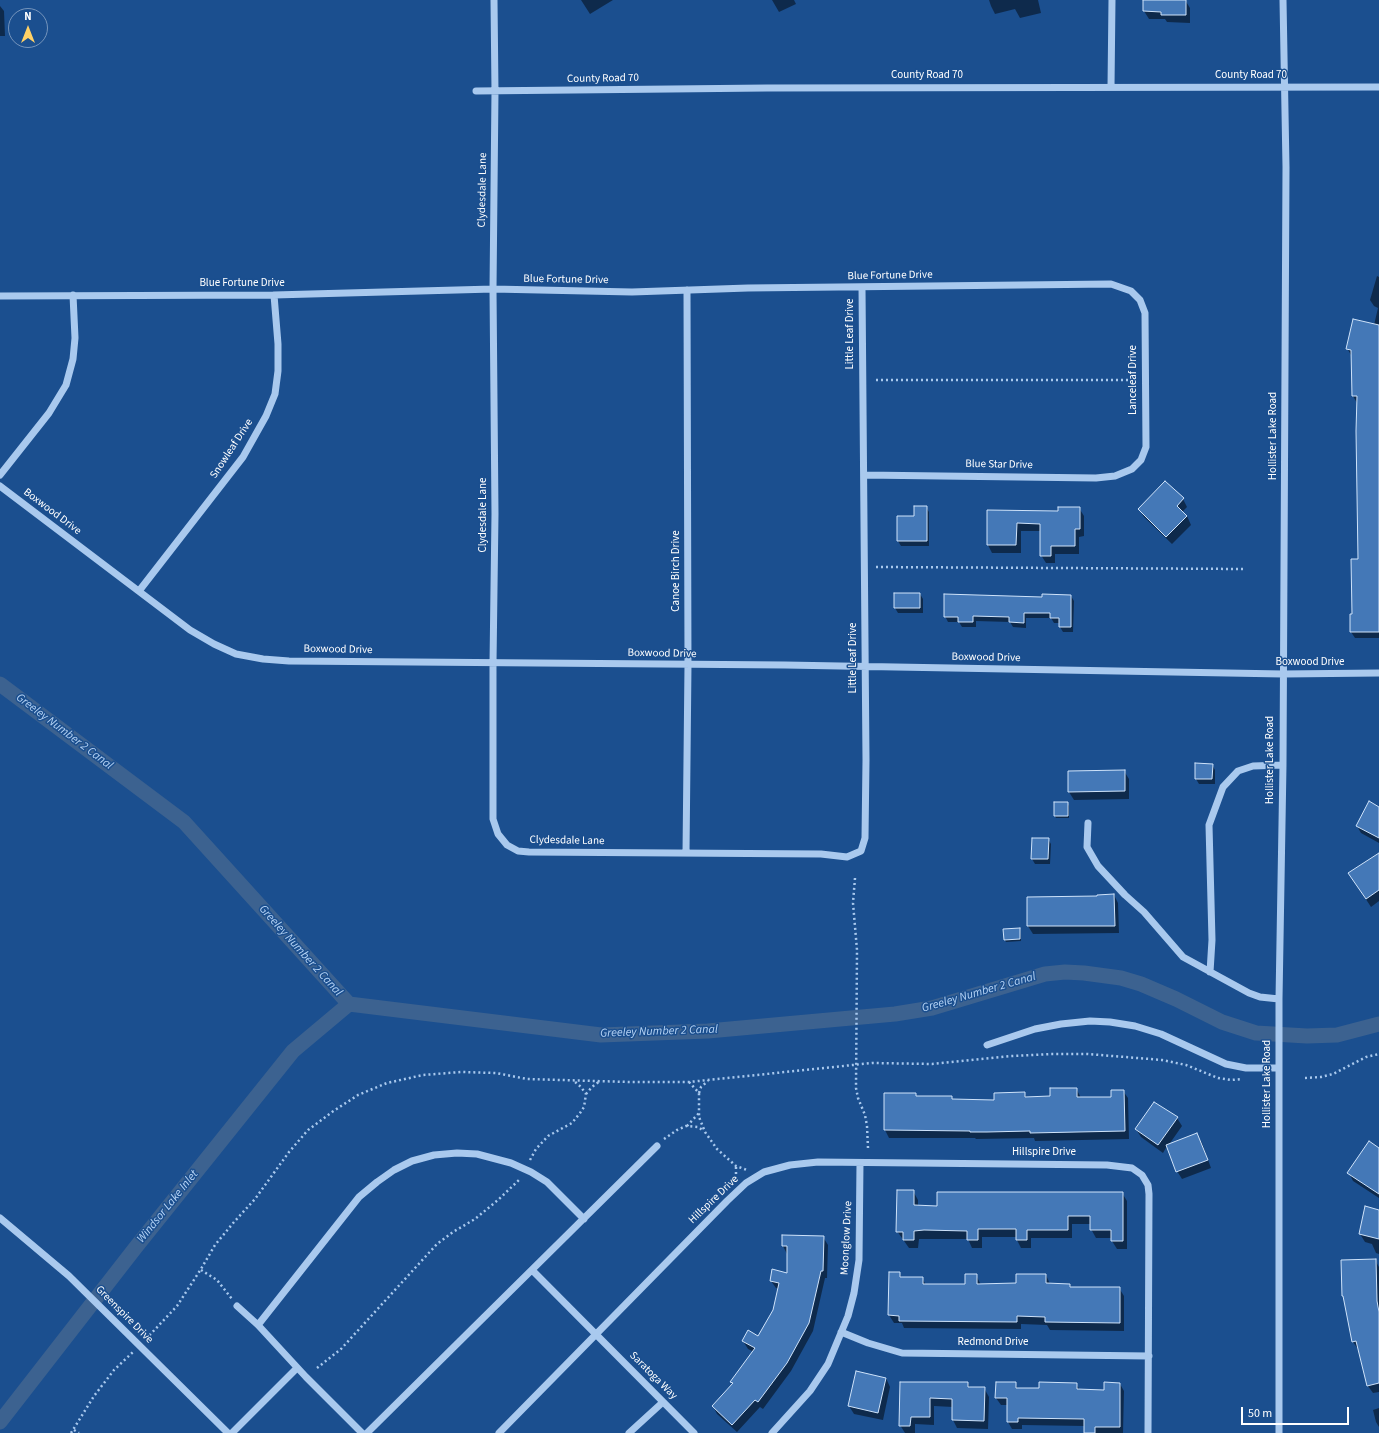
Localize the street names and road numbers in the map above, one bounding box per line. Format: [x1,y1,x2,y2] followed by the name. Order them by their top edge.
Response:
[891,69,963,83] street label: County Road 70
[1215,69,1287,83] street label: County Road 70
[567,72,639,86] street label: County Road 70
[476,152,490,228] street label: Clydesdale Lane
[847,269,933,283] street label: Blue Fortune Drive
[523,273,609,287] street label: Blue Fortune Drive
[199,277,285,291] street label: Blue Fortune Drive
[844,298,858,370] street label: Little Leaf Drive
[1127,345,1141,415] street label: Lanceleaf Drive
[1267,392,1281,480] street label: Hollister Lake Road
[208,417,256,481] street label: Snowleaf Drive
[965,458,1033,472] street label: Blue Star Drive
[477,478,491,552] street label: Clydesdale Lane
[20,486,84,538] street label: Boxwood Drive
[670,530,684,612] street label: Canoe Birch Drive
[847,622,861,694] street label: Little Leaf Drive
[303,643,373,657] street label: Boxwood Drive
[627,647,697,661] street label: Boxwood Drive
[951,651,1021,665] street label: Boxwood Drive
[1275,656,1345,670] street label: Boxwood Drive
[1264,716,1278,804] street label: Hollister Lake Road
[529,834,605,848] street label: Clydesdale Lane
[1261,1040,1275,1128] street label: Hollister Lake Road
[1012,1146,1076,1160] street label: Hillspire Drive
[686,1173,742,1227] street label: Hillspire Drive
[838,1201,856,1275] street label: Moonglow Drive
[92,1283,156,1347] street label: Greenspire Drive
[958,1336,1028,1350] street label: Redmond Drive
[626,1349,680,1403] street label: Saratoga Way

